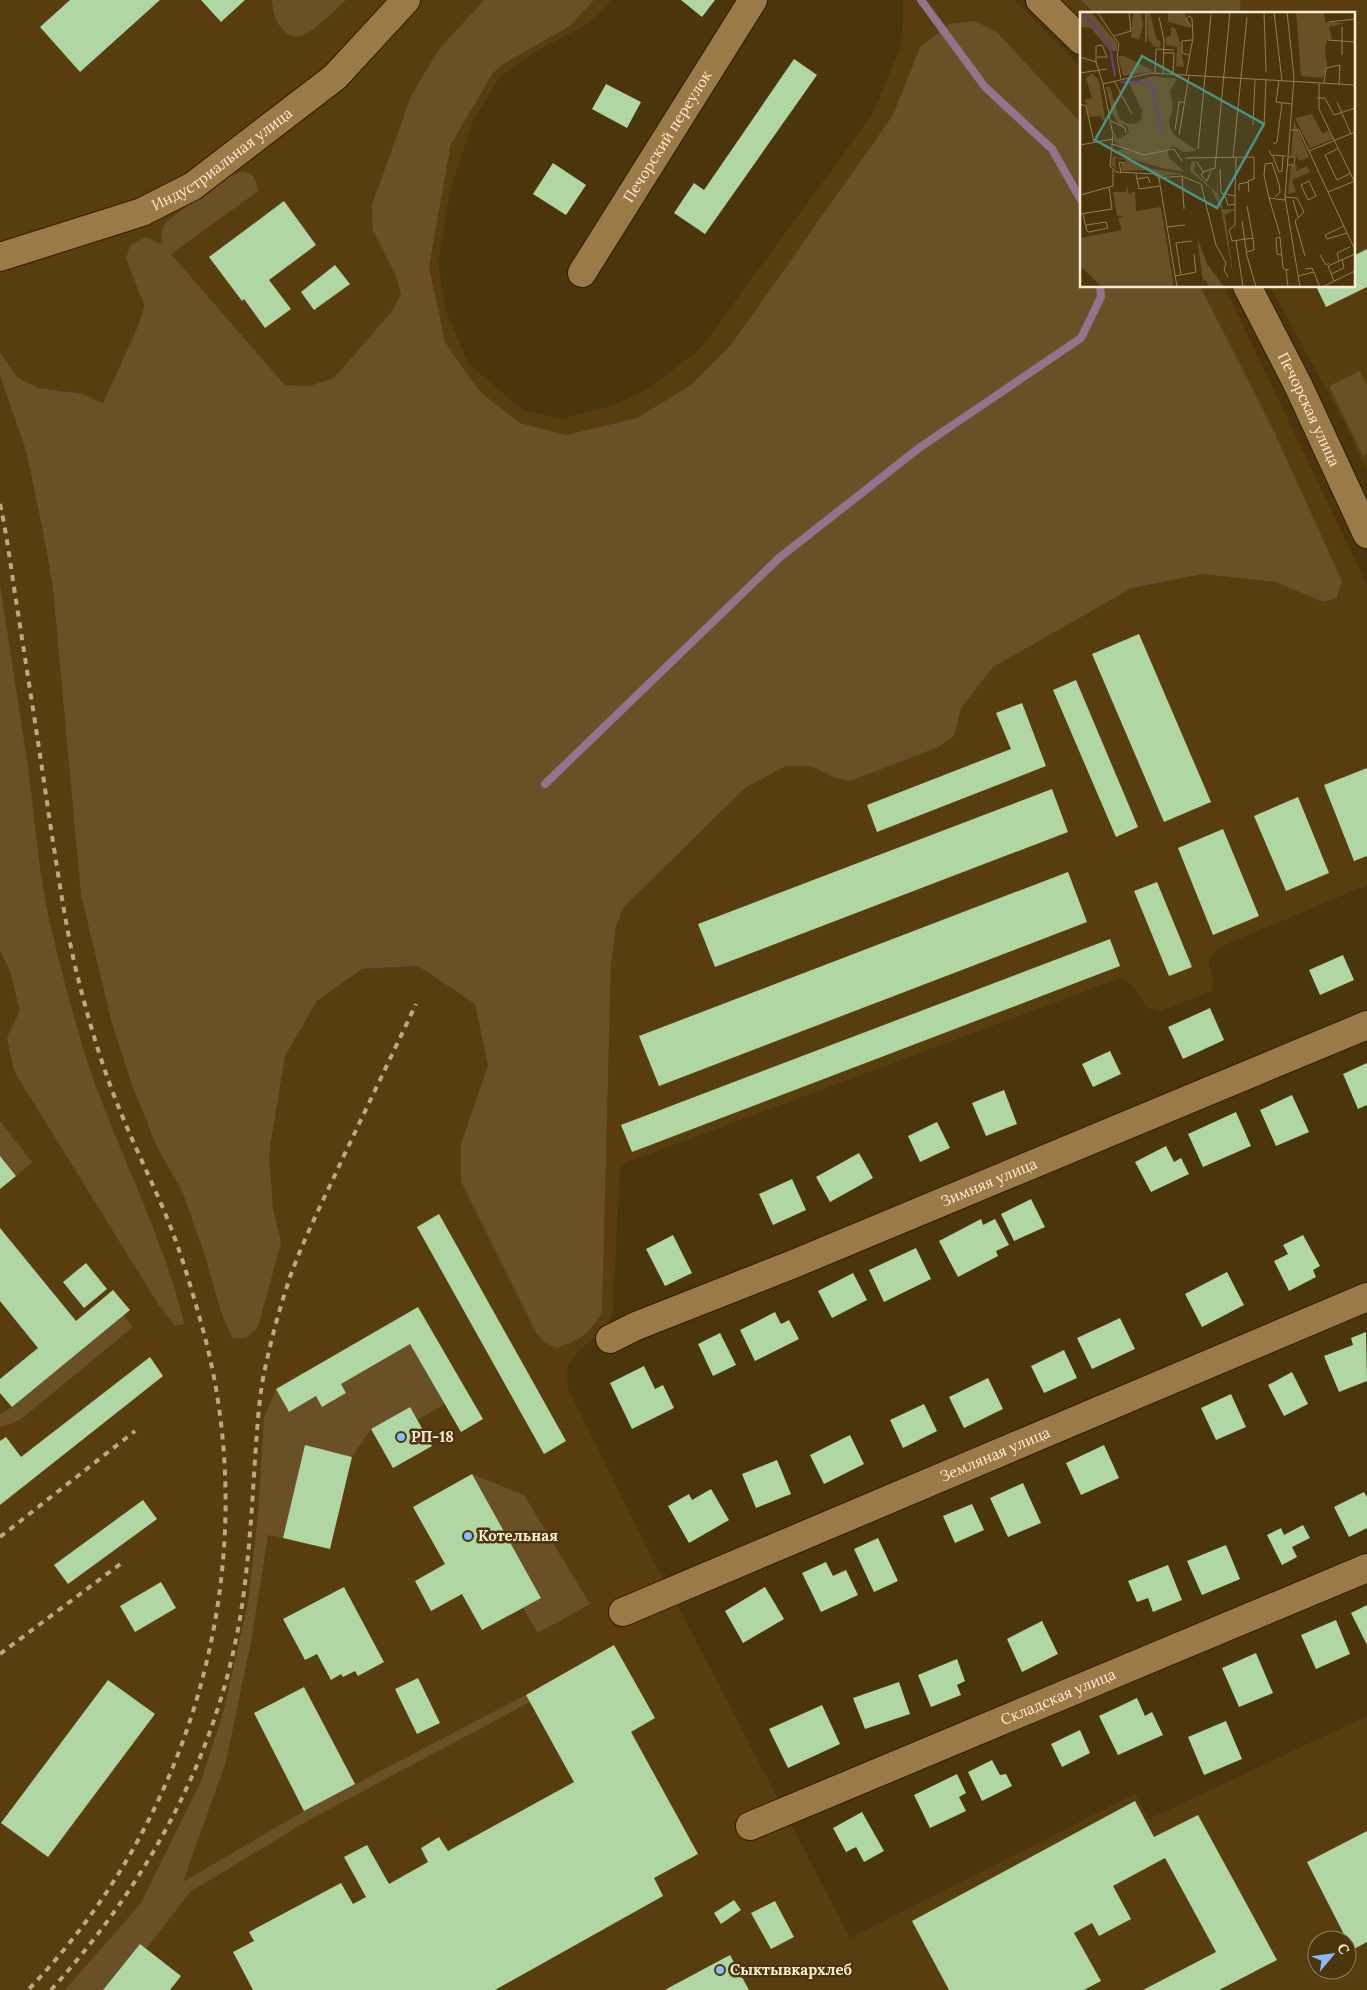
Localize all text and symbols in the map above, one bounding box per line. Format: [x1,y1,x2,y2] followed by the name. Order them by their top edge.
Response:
[1080,12,1354,288] inset map
[619,67,715,206] street label: Печорский переулок
[148,103,296,215] street label: Индустриальная улица
[1274,349,1345,470] street label: Печорская улица
[938,1154,1040,1211] street label: Зимняя улица
[937,1422,1053,1486] street label: Земляная улица
[411,1427,454,1446] place label: РП-18
[395,1431,407,1443] marker: РП-18
[478,1526,558,1545] place label: Котельная
[462,1530,474,1542] marker: Котельная
[997,1664,1119,1729] street label: Складская улица
[1307,1930,1357,1980] north arrow
[1333,1940,1354,1958] text: С
[730,1960,853,1979] place label: Сыктывкархлеб
[714,1964,726,1976] marker: Сыктывкархлеб

